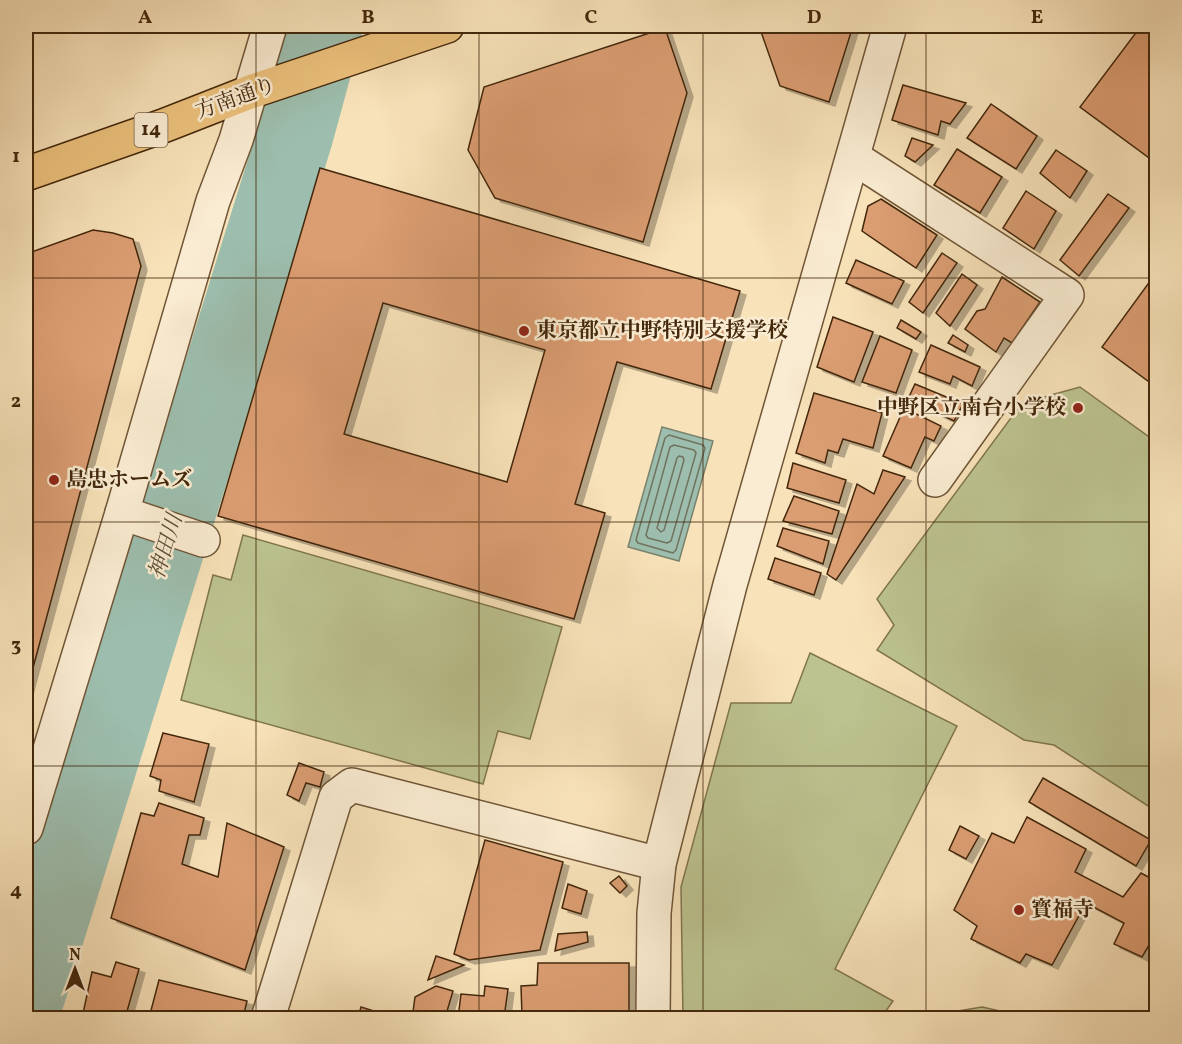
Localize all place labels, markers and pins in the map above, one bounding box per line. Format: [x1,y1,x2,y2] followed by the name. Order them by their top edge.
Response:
[536,317,788,346] place label: 東京都立中野特別支援学校
[517,324,531,338] marker: 東京都立中野特別支援学校
[877,394,1066,423] place label: 中野区立南台小学校
[1071,401,1085,415] marker: 中野区立南台小学校
[66,466,192,495] place label: 島忠ホームズ
[47,473,61,487] marker: 島忠ホームズ
[1031,896,1094,925] place label: 寳福寺
[1012,903,1026,917] marker: 寳福寺

